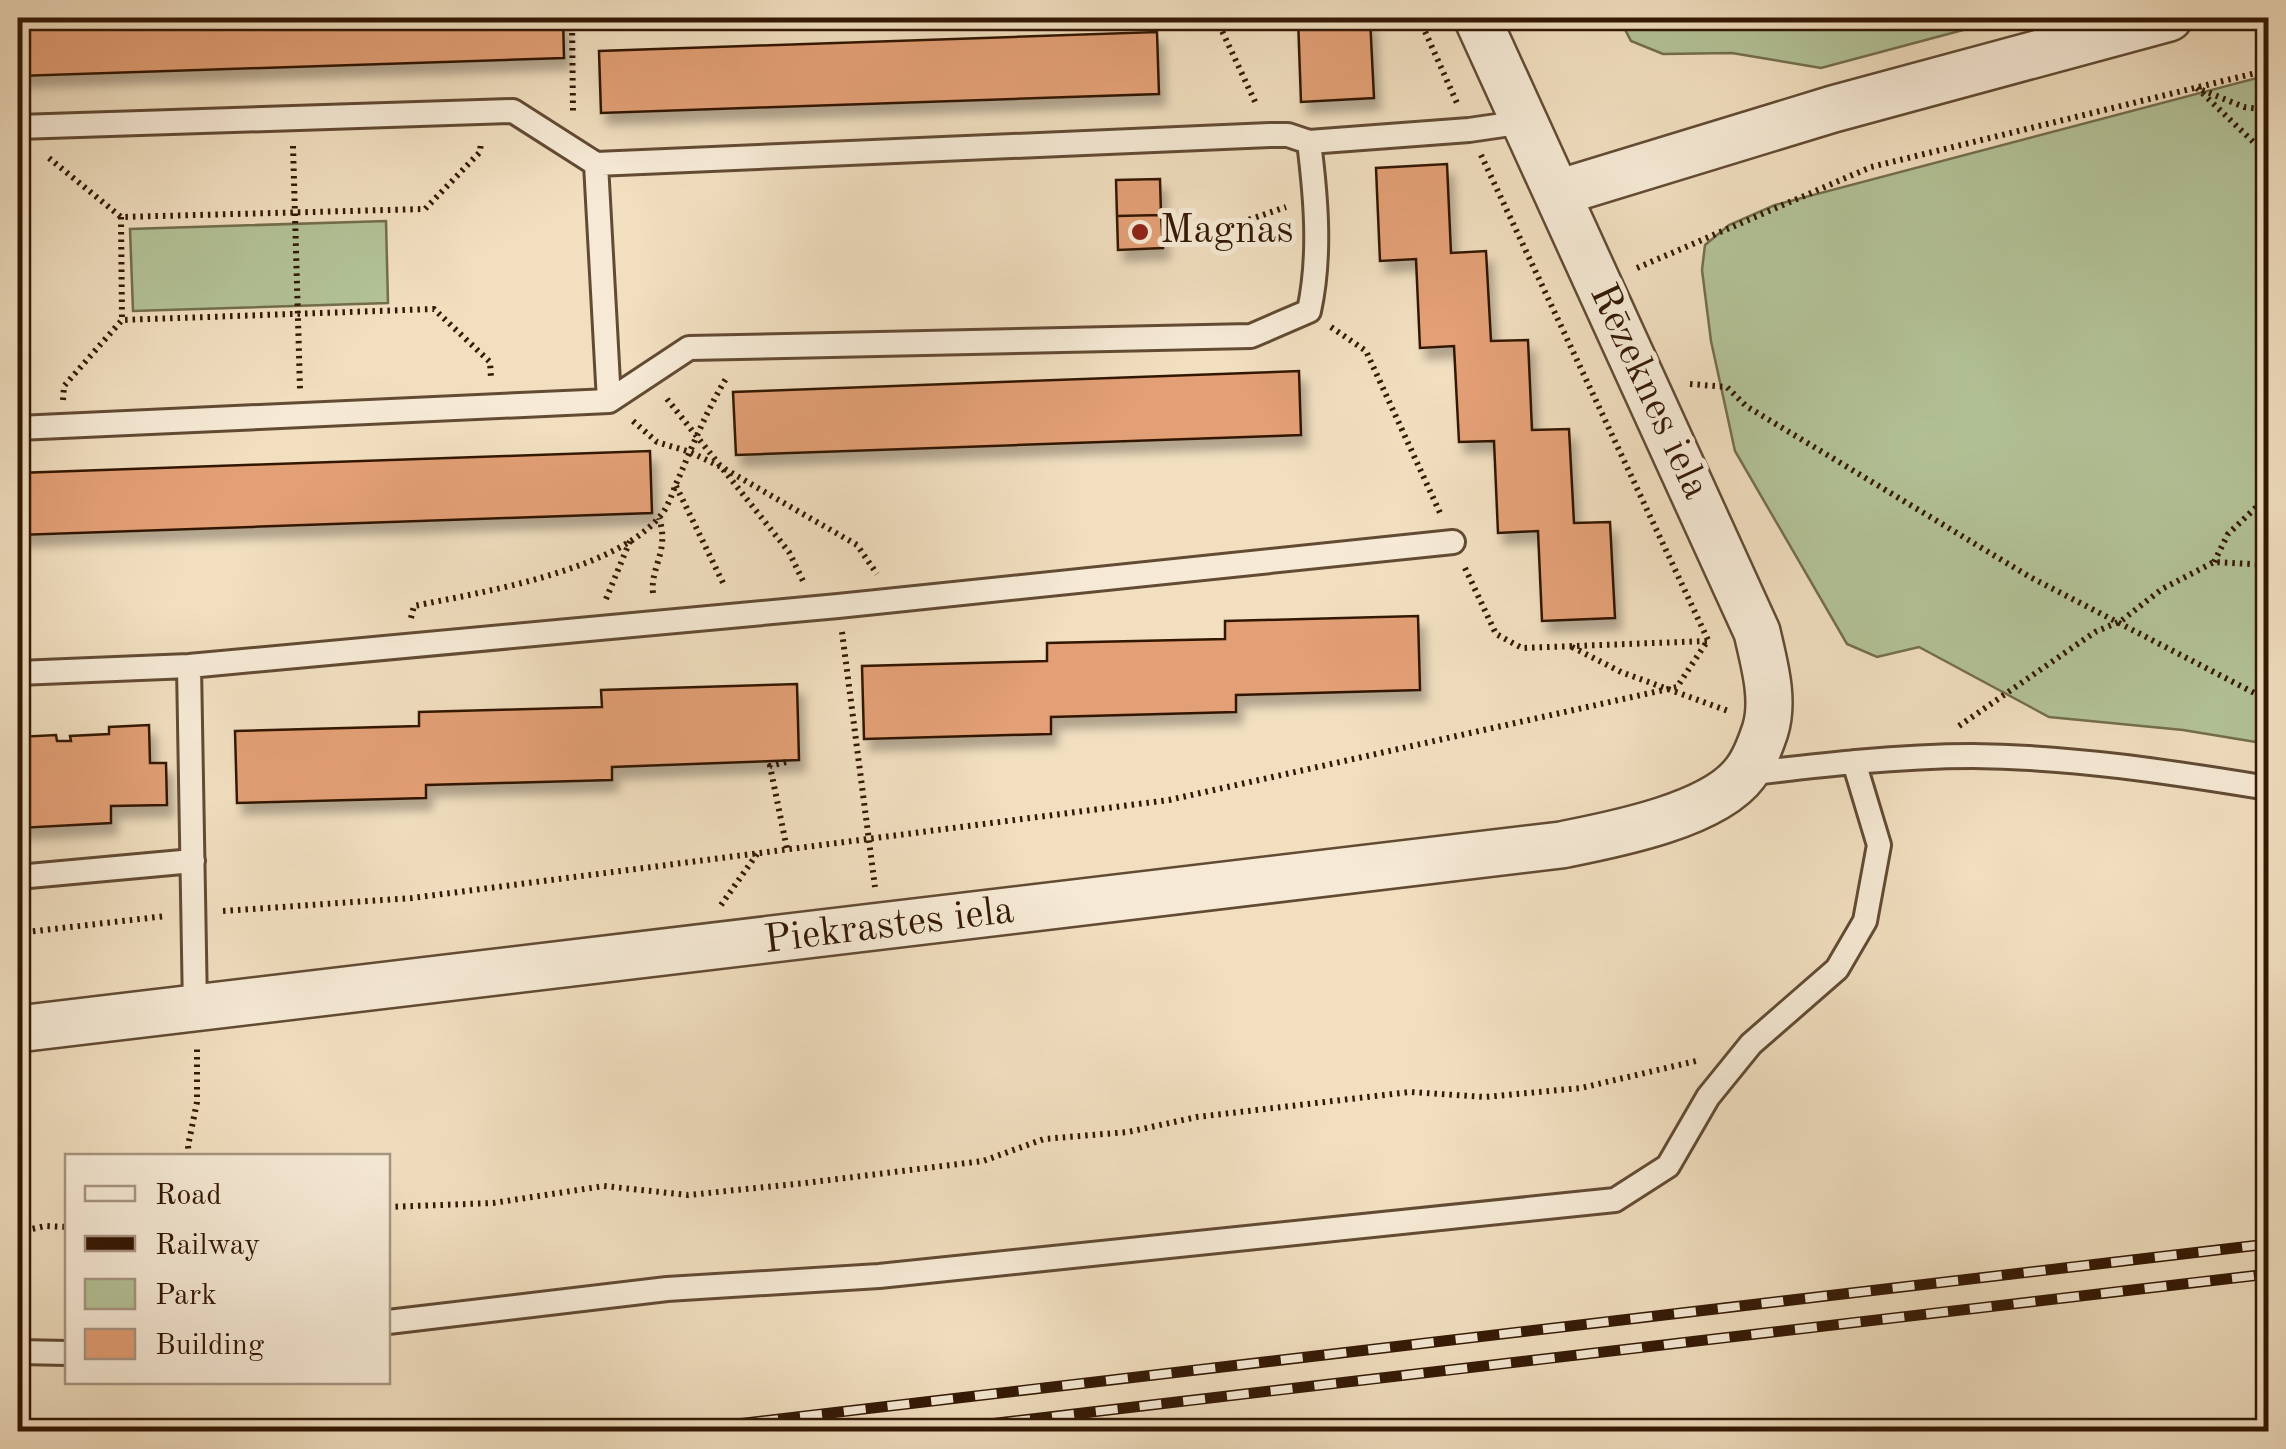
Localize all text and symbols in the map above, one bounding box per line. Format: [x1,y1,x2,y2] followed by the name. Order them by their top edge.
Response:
[1160,212,1294,252] place label: Magnas
[1129,221,1151,243] marker: Magnas
[1581,278,1715,506] street label: Rēzeknes iela
[762,892,1016,962] street label: Piekrastes iela
[65,1154,390,1384] legend
[155,1181,222,1211] text: Road
[155,1231,260,1261] text: Railway
[155,1281,217,1311] text: Park
[155,1331,264,1361] text: Building

